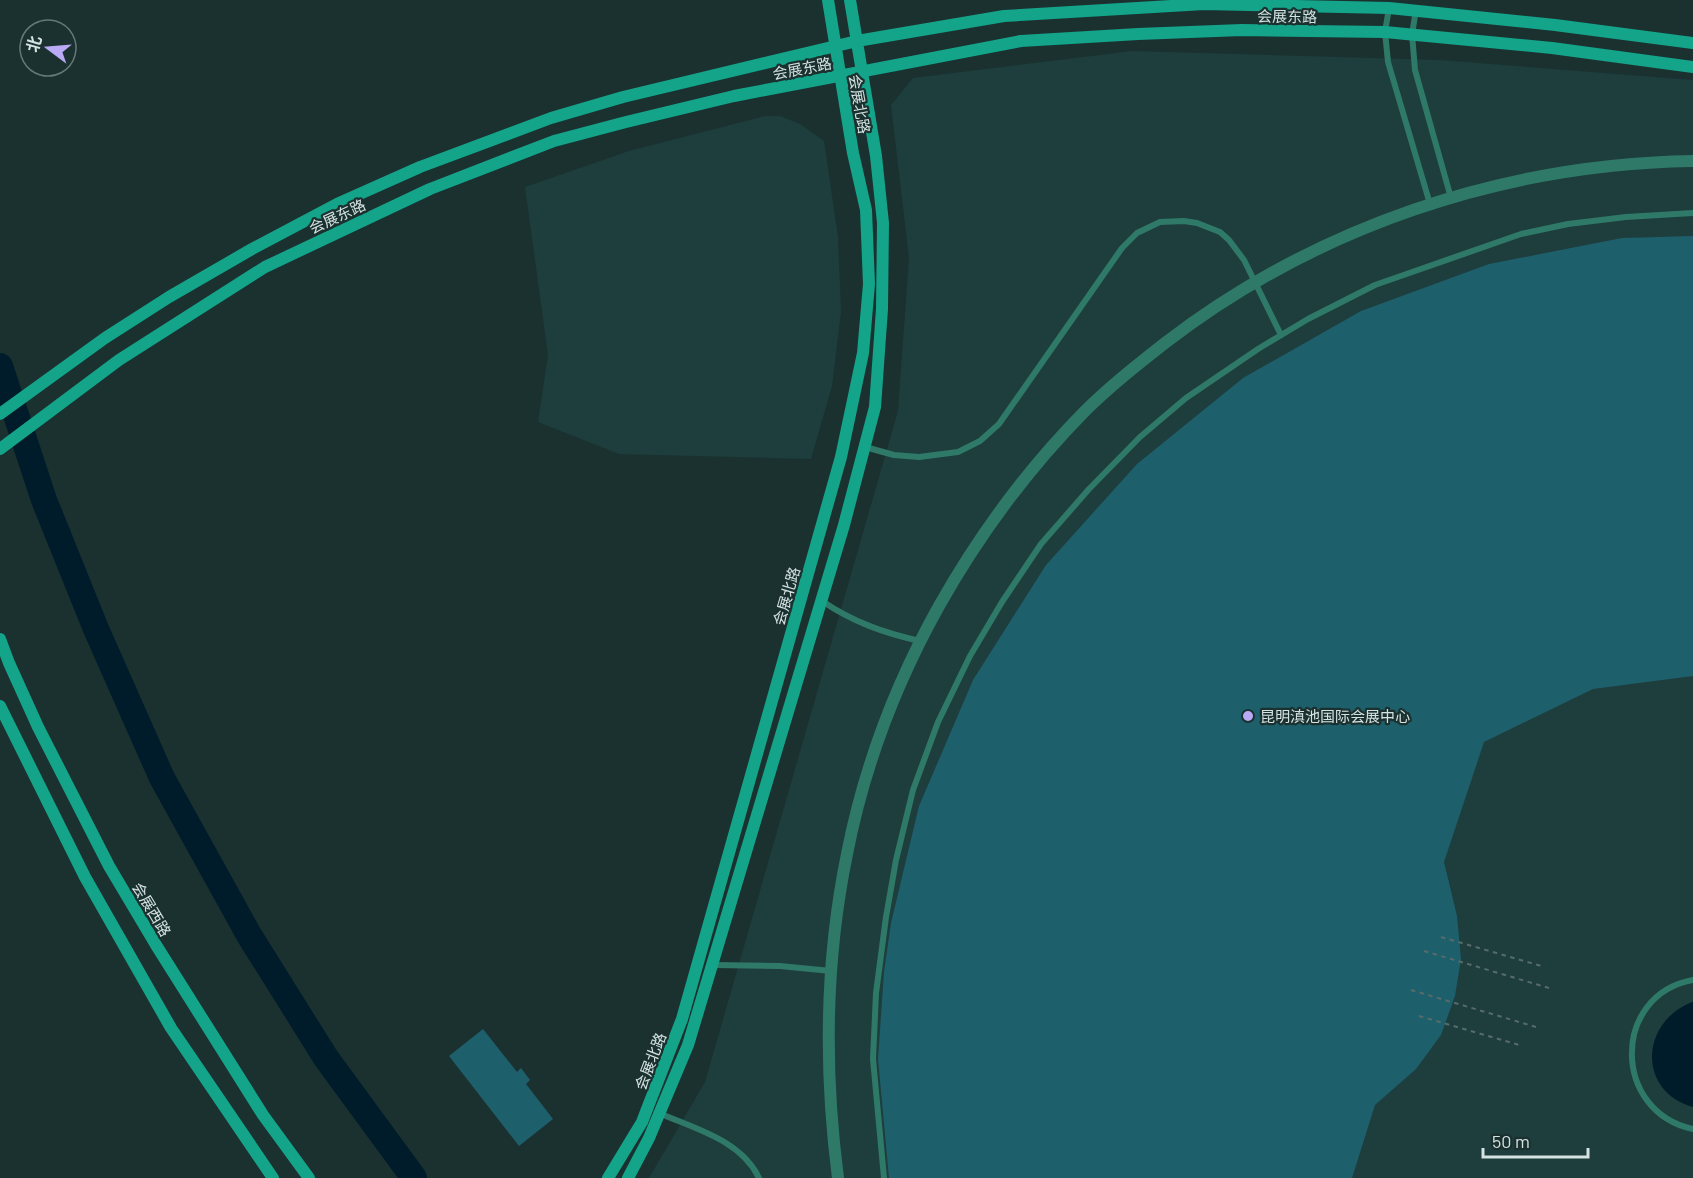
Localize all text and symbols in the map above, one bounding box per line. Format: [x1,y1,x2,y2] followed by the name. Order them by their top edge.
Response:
[1257,6,1317,26] street label: 会展东路
[18,18,78,78] north arrow
[22,33,44,54] text: 北
[771,53,833,83] street label: 会展东路
[846,73,874,135] street label: 会展北路
[306,195,368,237] street label: 会展东路
[769,565,803,627] street label: 会展北路
[1260,707,1410,725] place label: 昆明滇池国际会展中心
[1241,709,1255,723] marker: 昆明滇池国际会展中心
[129,879,175,939] street label: 会展西路
[631,1030,669,1092] street label: 会展北路
[1483,1121,1588,1159] scale bar
[1492,1130,1530,1152] text: 50 m

